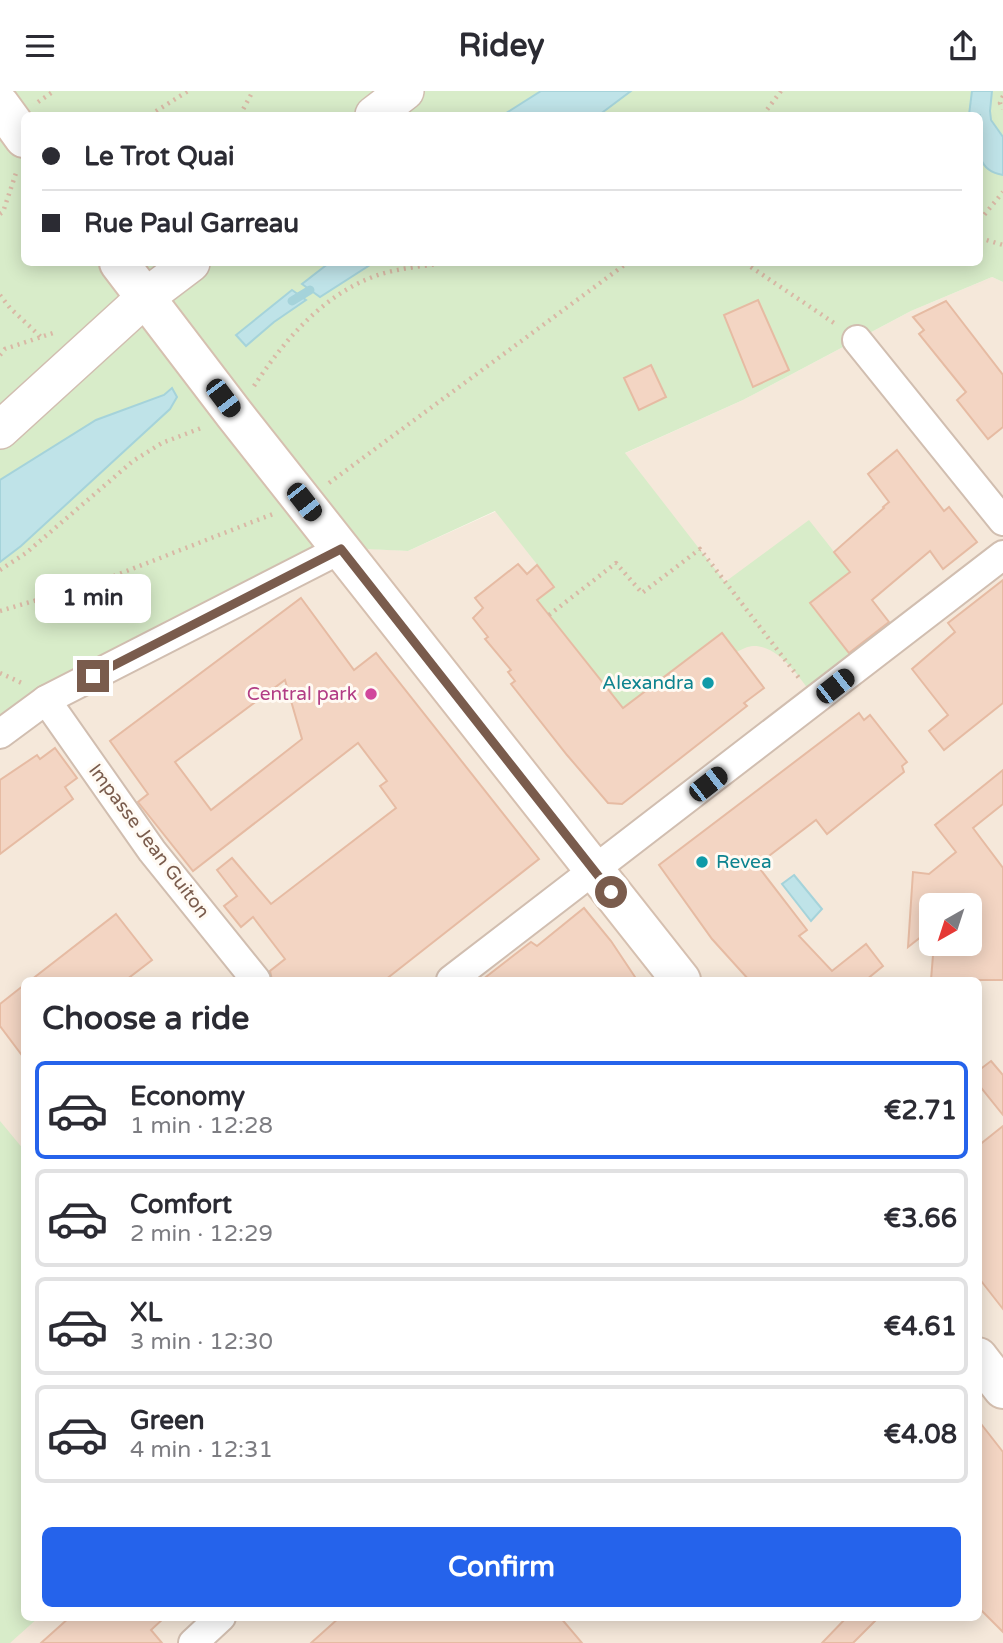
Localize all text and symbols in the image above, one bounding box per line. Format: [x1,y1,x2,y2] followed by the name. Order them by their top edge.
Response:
[21,27,59,65] icon: menu
[458,27,545,65] text: Ridey
[944,27,982,65] icon: share
[84,141,235,172] text: Le Trot Quai
[84,208,299,239] text: Rue Paul Garreau
[202,375,245,421] car
[283,479,326,525] car
[35,575,151,623] callout: 1 min
[62,584,124,612] text: 1 min
[77,660,109,692] route end
[812,665,859,707] car
[602,672,694,694] place label: Alexandra
[700,675,716,691] marker: Alexandra
[247,683,357,705] place label: Central park
[363,686,379,702] marker: Central park
[84,760,214,922] street label: Impasse Jean Guiton
[685,763,732,805] car
[716,851,772,873] place label: Revea
[694,854,710,870] marker: Revea
[595,876,627,908] route start
[919,893,982,955] north arrow
[919,893,982,956] map controls
[42,1000,249,1038] text: Choose a ride
[46,1079,109,1142] icon: car
[130,1081,245,1112] text: Economy
[884,1095,957,1126] text: €2.71
[130,1112,273,1140] text: 1 min · 12:28
[46,1187,109,1250] icon: car
[130,1189,232,1220] text: Comfort
[884,1203,957,1234] text: €3.66
[130,1220,273,1248] text: 2 min · 12:29
[46,1295,109,1358] icon: car
[130,1297,162,1328] text: XL
[884,1311,957,1342] text: €4.61
[130,1328,273,1356] text: 3 min · 12:30
[46,1403,109,1466] icon: car
[130,1405,205,1436] text: Green
[884,1419,957,1450] text: €4.08
[130,1436,273,1464] text: 4 min · 12:31
[42,1527,961,1607] button: Confirm

